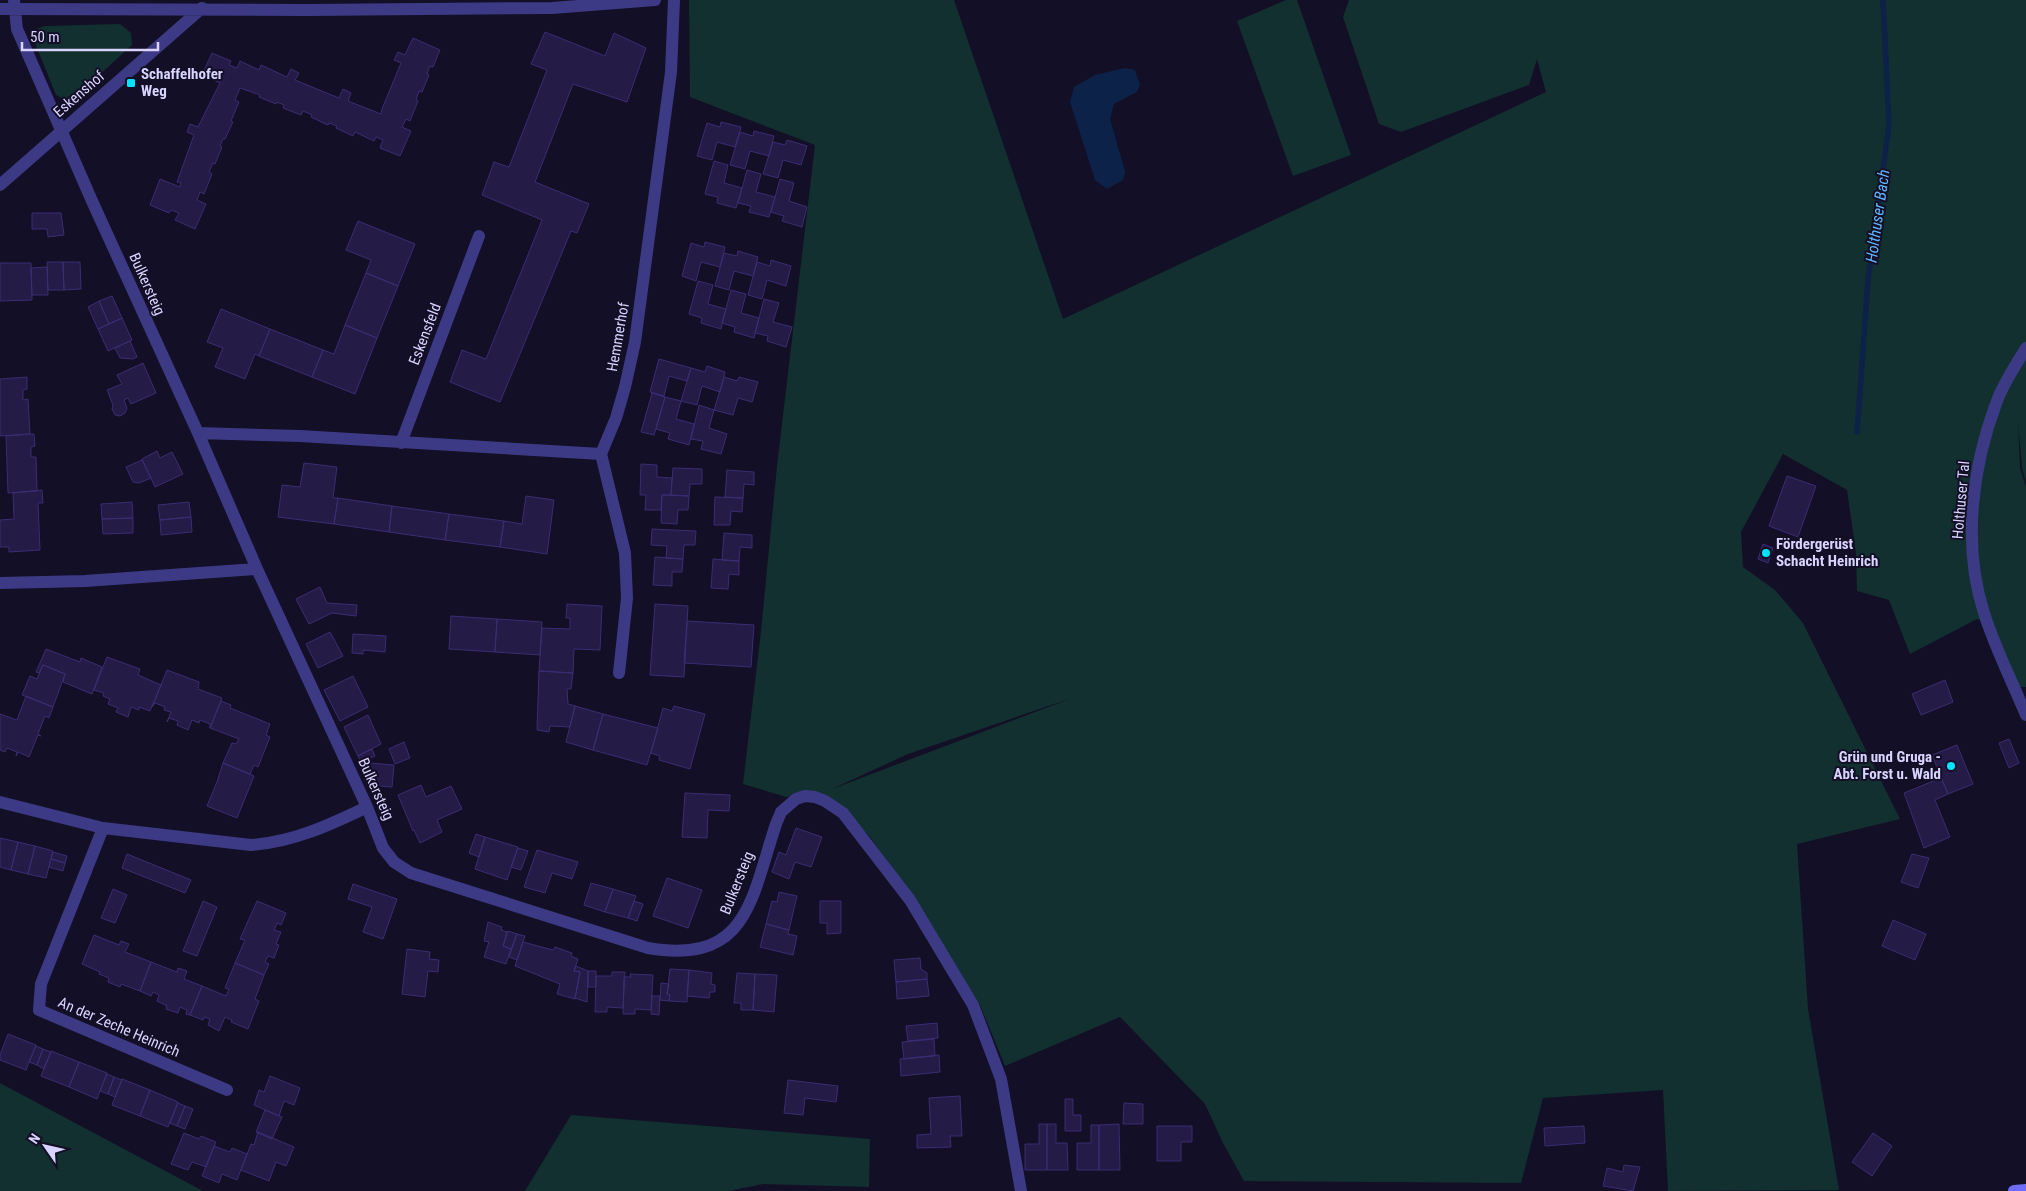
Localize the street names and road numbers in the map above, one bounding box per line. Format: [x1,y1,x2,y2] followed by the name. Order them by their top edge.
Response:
[50,67,108,121] street label: Eskenshof
[125,250,169,318] street label: Bulkersteig
[405,301,445,367] street label: Eskensfeld
[603,301,633,373] street label: Hemmerhof
[1949,460,1973,540] street label: Holthuser Tal
[354,755,398,823] street label: Bulkersteig
[716,849,758,917] street label: Bulkersteig
[55,993,183,1061] street label: An der Zeche Heinrich

